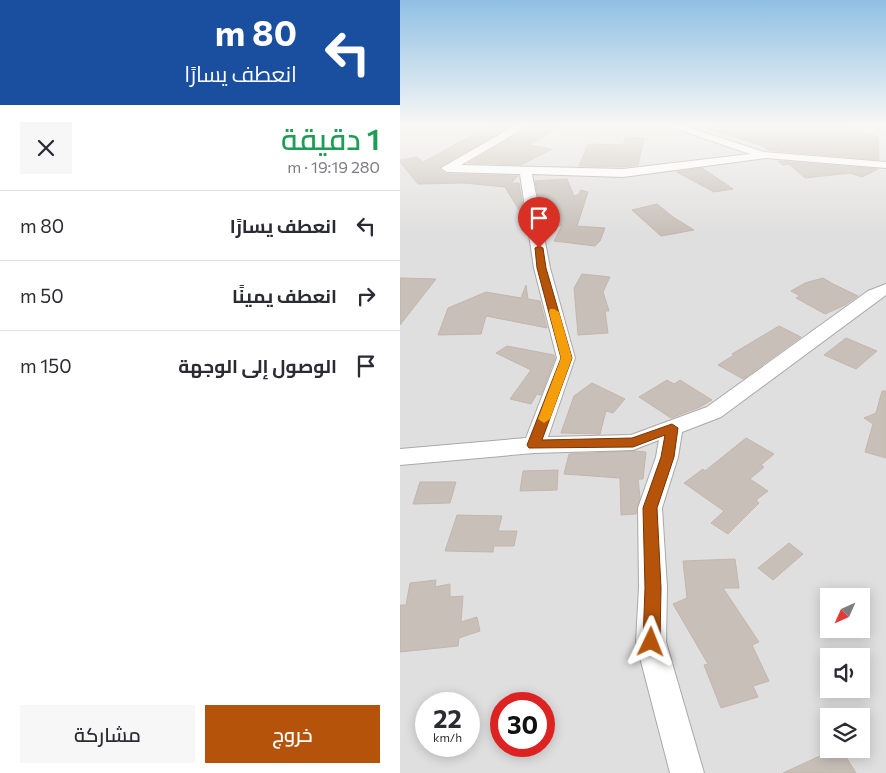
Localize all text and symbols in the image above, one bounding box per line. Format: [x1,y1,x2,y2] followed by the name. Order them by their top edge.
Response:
[215,10,297,53] text: 80 m
[315,20,380,85] icon: left
[184,60,297,87] text: انعطف يسارًا
[281,119,380,156] text: 1 دقيقة
[20,122,72,174] button: close
[287,157,380,176] text: 280 m · 19:19
[518,197,560,248] pin
[525,204,553,232] icon: arrive
[352,212,380,240] icon: left
[20,214,64,237] text: 80 m
[230,214,337,237] text: انعطف يسارًا
[352,282,380,310] icon: right
[20,284,64,307] text: 50 m
[232,284,337,307] text: انعطف يمينًا
[352,352,380,380] icon: arrive
[20,354,72,377] text: 150 m
[178,354,337,377] text: الوصول إلى الوجهة
[820,588,870,638] north arrow
[820,588,870,758] map controls
[624,615,676,667] position arrow
[820,648,870,698] button: sound
[490,692,555,757] speed limit sign: 30
[433,703,462,733] text: 22
[20,705,195,763] button: مشاركة
[205,705,380,763] button: خروج
[820,708,870,758] button: layers
[433,730,462,744] text: km/h

